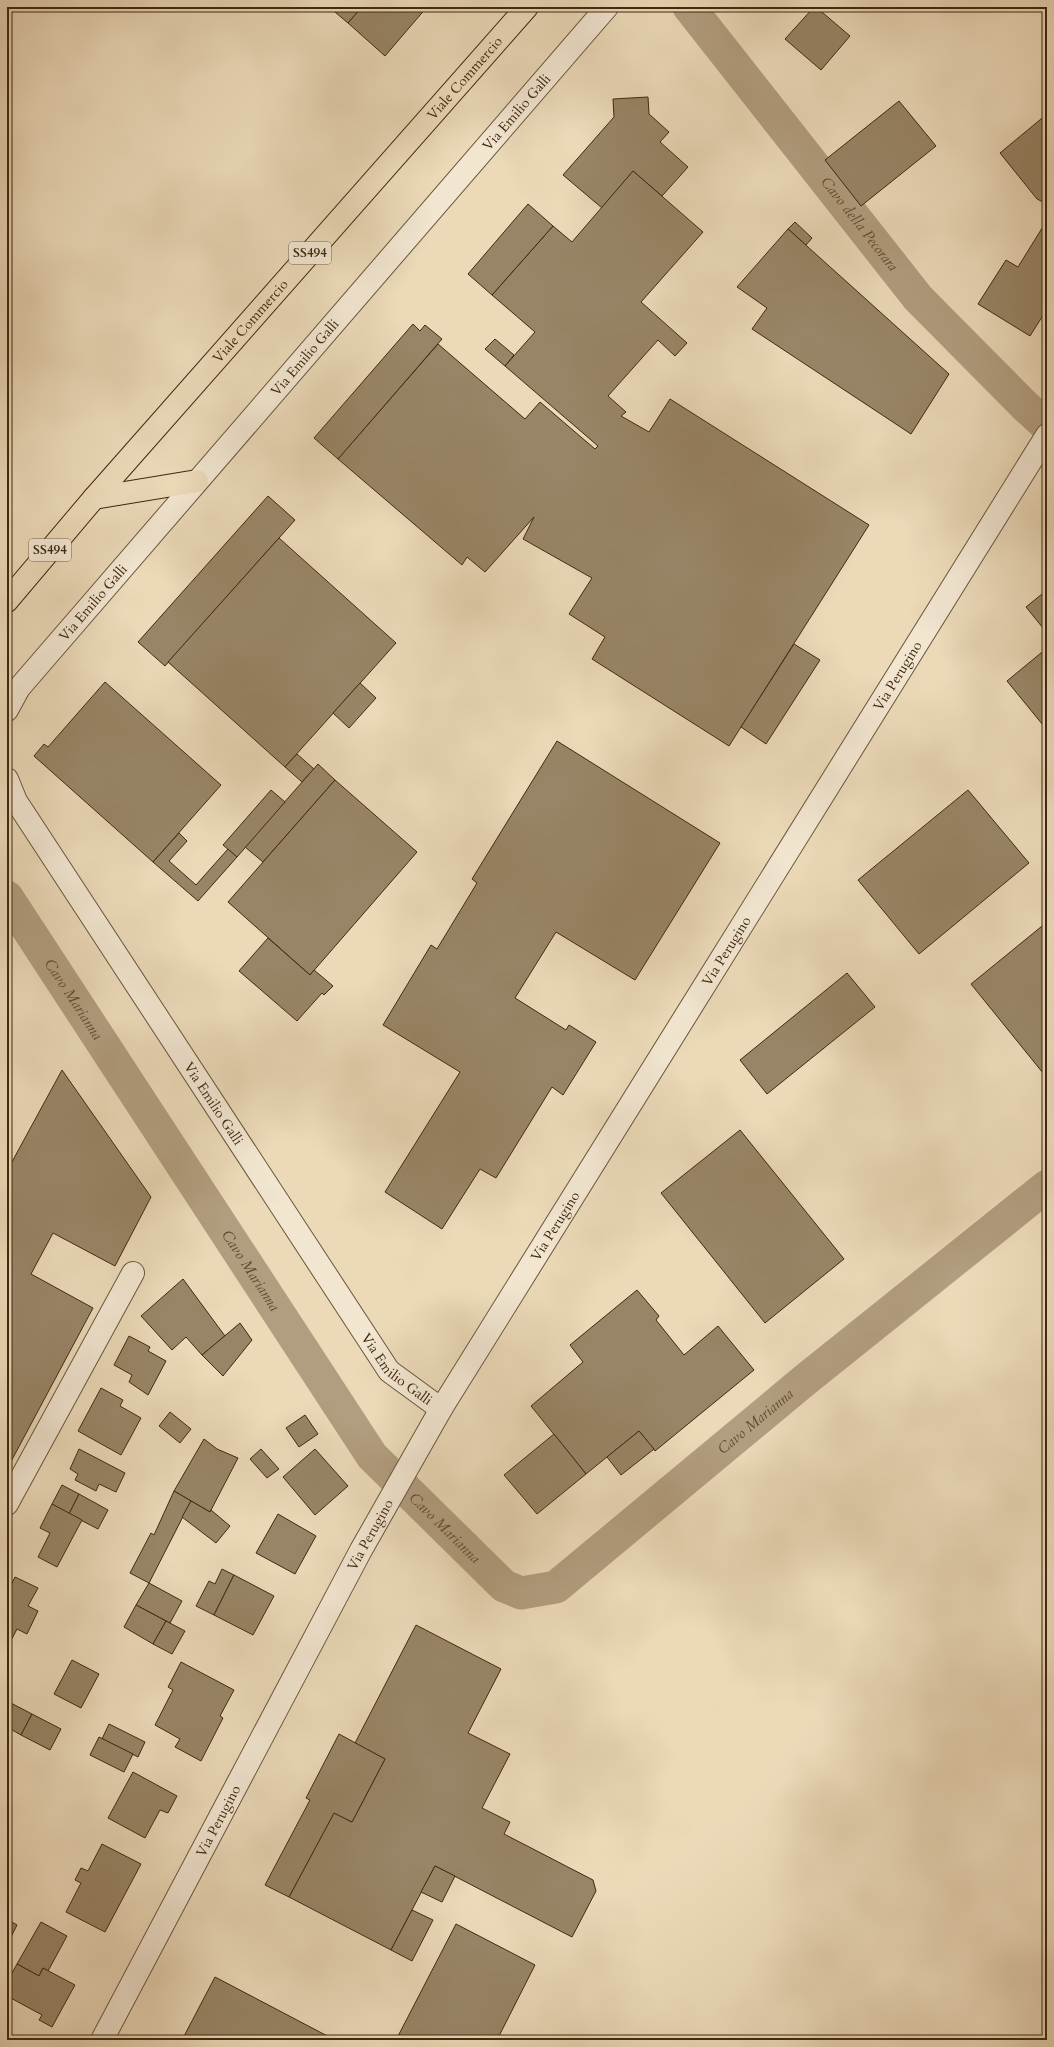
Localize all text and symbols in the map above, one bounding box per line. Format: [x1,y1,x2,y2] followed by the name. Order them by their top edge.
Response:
[423,32,507,124] street label: Viale Commercio
[478,70,555,154] street label: Via Emilio Galli
[816,173,903,275] water label: Cavo della Pecorara
[289,242,331,264] road number: SS494
[208,275,292,367] street label: Viale Commercio
[266,315,343,400] street label: Via Emilio Galli
[29,539,71,561] road number: SS494
[54,560,131,645] street label: Via Emilio Galli
[868,637,926,714] street label: Via Perugino
[697,912,755,989] street label: Via Perugino
[40,955,108,1044] water label: Cavo Marianna
[180,1058,248,1148] street label: Via Emilio Galli
[526,1187,584,1264] street label: Via Perugino
[217,1226,285,1315] water label: Cavo Marianna
[357,1329,436,1409] street label: Via Emilio Galli
[713,1384,798,1459] water label: Cavo Marianna
[405,1488,485,1568] water label: Cavo Marianna
[342,1495,398,1574] street label: Via Perugino
[191,1781,245,1860] street label: Via Perugino

